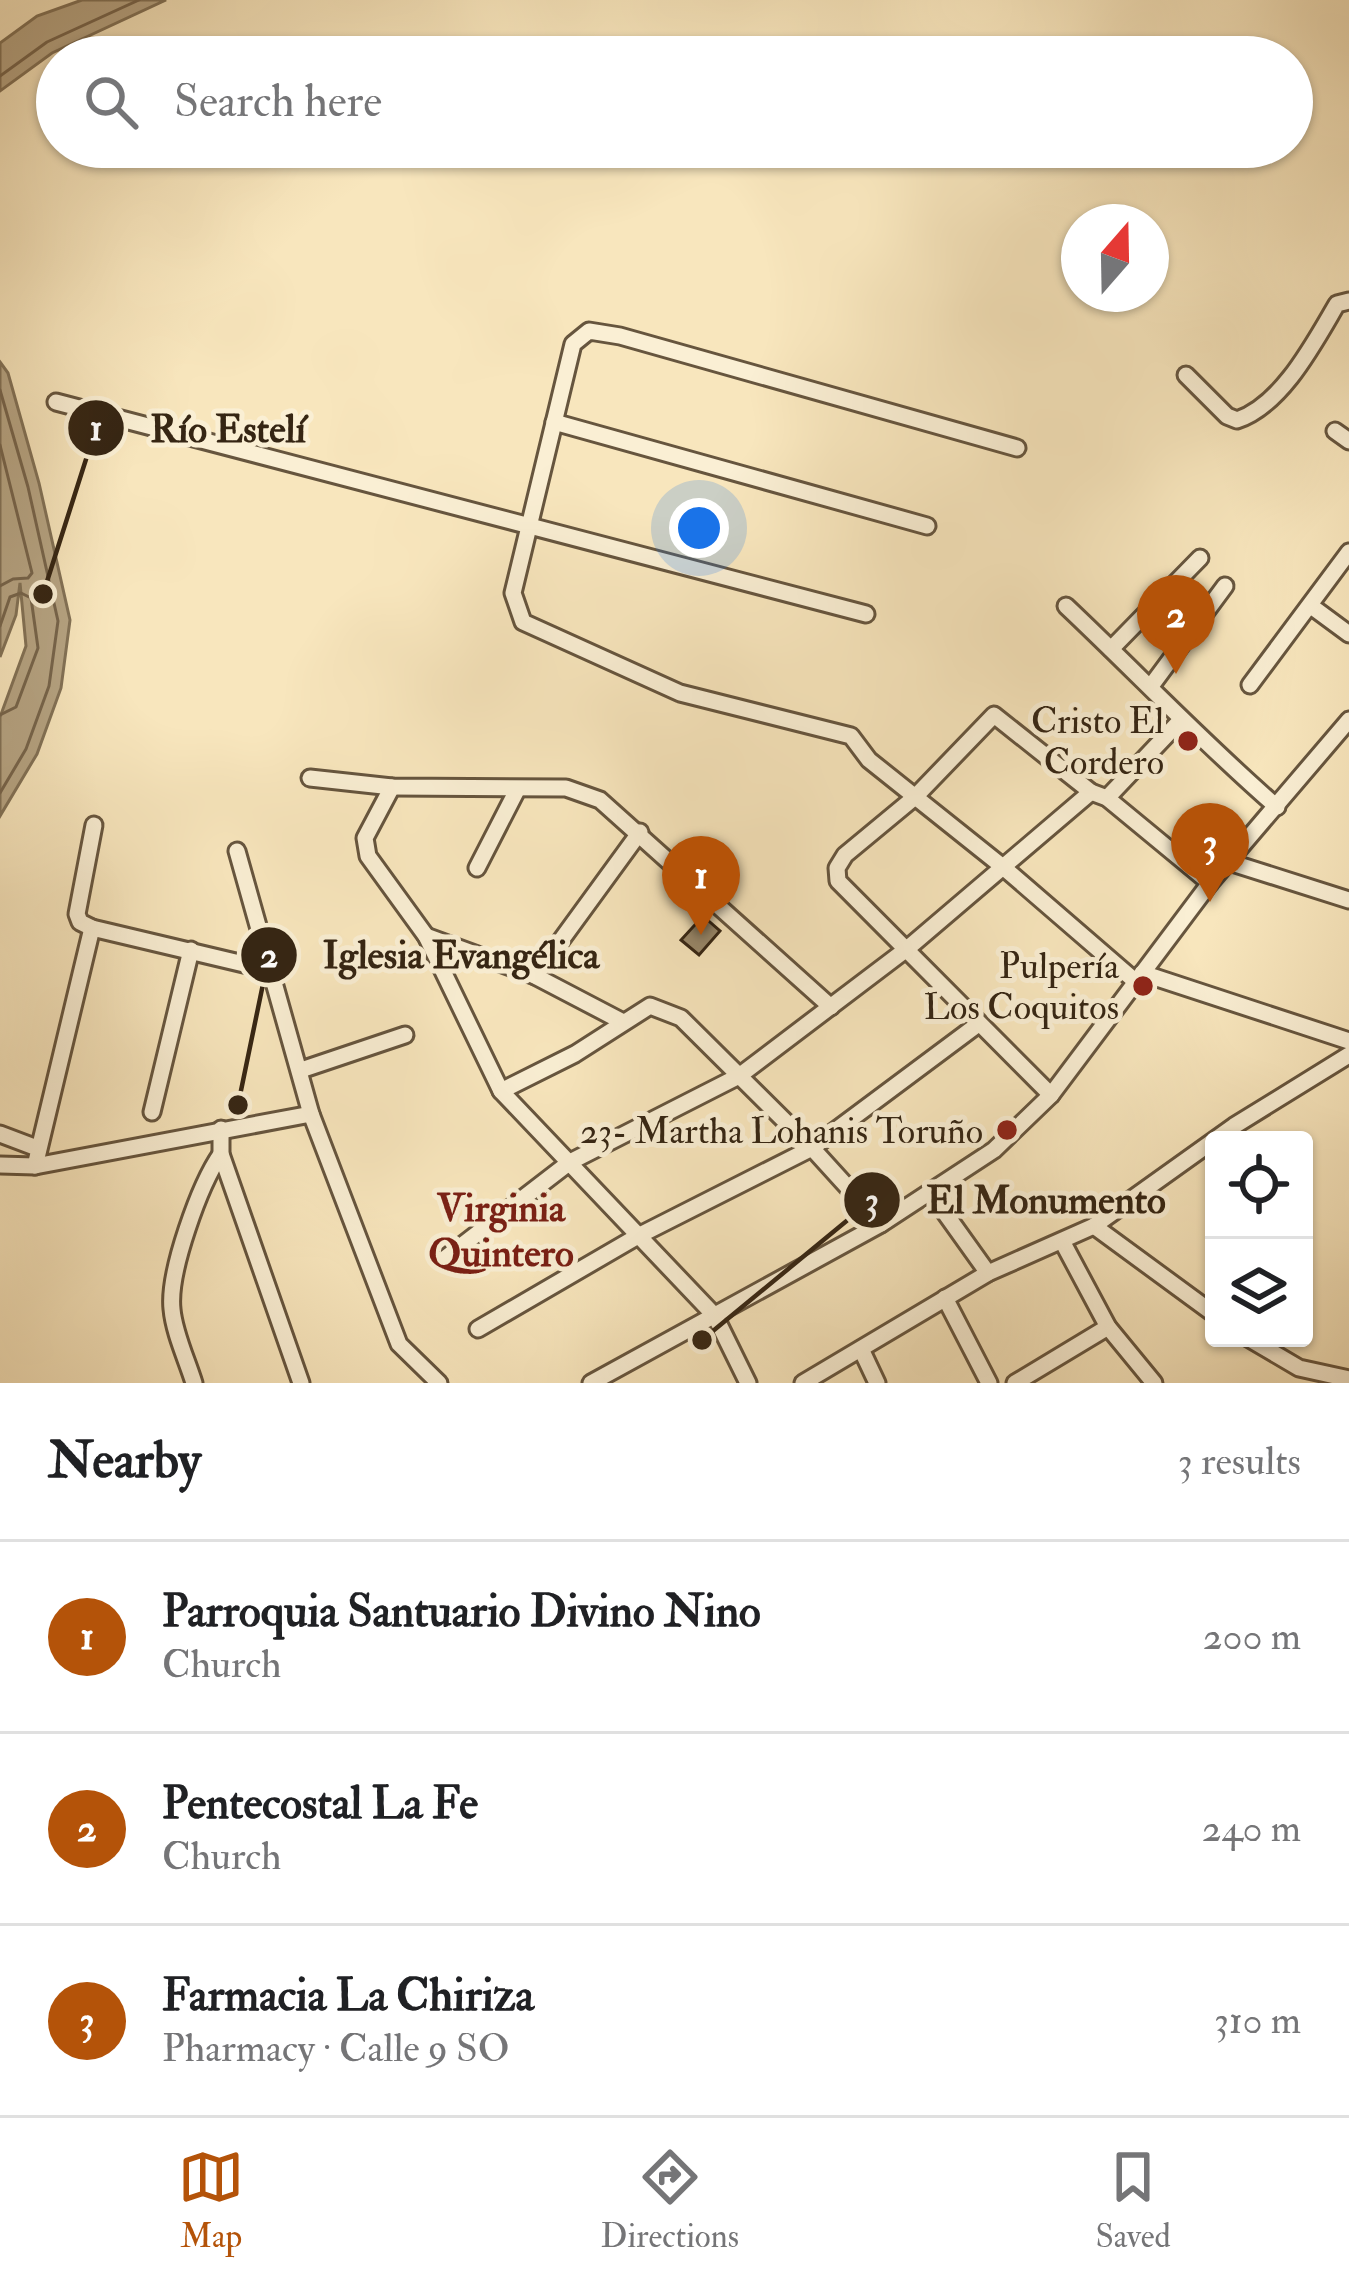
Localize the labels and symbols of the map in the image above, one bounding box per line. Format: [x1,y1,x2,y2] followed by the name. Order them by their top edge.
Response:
[1061,204,1169,312] north arrow
[66,390,330,465] callout: Río Estelí
[150,405,310,454] text: Río Estelí
[90,406,102,451] text: 1
[669,498,729,558] your location
[1137,575,1215,674] pin: 2
[1031,699,1164,785] place label: Cristo El Cordero
[1175,728,1201,754] marker: Cristo El Cordero
[1171,803,1249,902] pin: 3
[662,836,740,935] pin: 1
[239,917,623,992] callout: Iglesia Evangélica
[323,931,600,980] text: Iglesia Evangélica
[260,933,278,978] text: 2
[924,944,1120,1030] place label: Pulpería Los Coquitos
[1130,973,1156,999] marker: Pulpería Los Coquitos
[580,1109,983,1154] place label: 23- Martha Lohanis Toruño
[994,1117,1020,1143] marker: 23- Martha Lohanis Toruño
[842,1162,1190,1237] callout: El Monumento
[926,1176,1166,1225] text: El Monumento
[865,1178,879,1223] text: 3
[428,1184,574,1278] district label: Virginia Quintero

